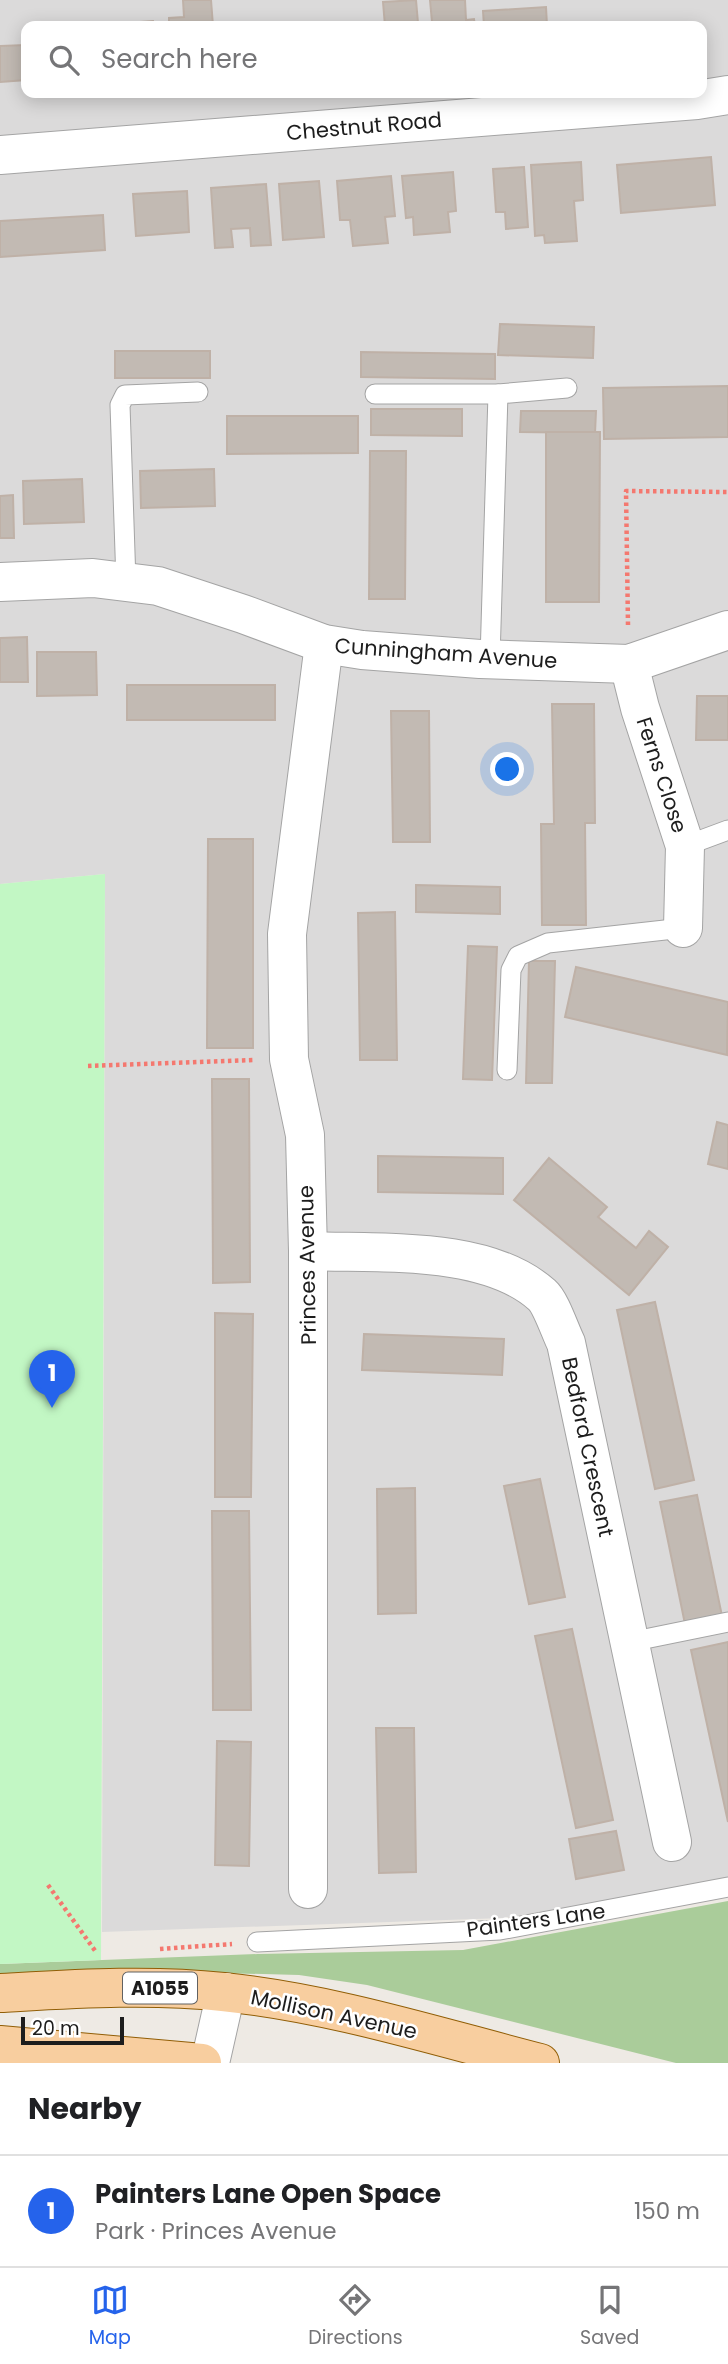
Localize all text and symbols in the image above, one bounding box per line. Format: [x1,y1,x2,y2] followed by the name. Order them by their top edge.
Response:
[21,21,707,98] search box
[45,41,83,79] icon: search
[101,41,258,77] text: Search here
[285,105,443,147] street label: Chestnut Road
[334,631,558,675] street label: Cunningham Avenue
[630,713,694,837] street label: Ferns Close
[490,752,524,786] your location
[291,1185,323,1345] street label: Princes Avenue
[29,1350,75,1408] pin: 1
[555,1355,621,1539] street label: Bedford Crescent
[465,1896,607,1944] street label: Painters Lane
[123,1972,197,2004] road number: A1055
[248,1982,420,2046] street label: Mollison Avenue
[21,2014,124,2046] scale bar
[32,2015,80,2042] text: 20 m
[28,2087,142,2130] text: Nearby
[95,2176,441,2212] text: Painters Lane Open Space
[47,2195,55,2227] text: 1
[634,2195,700,2227] text: 150 m
[95,2215,336,2247] text: Park · Princes Avenue
[89,2281,131,2352] tab: Map
[308,2281,403,2352] tab: Directions
[580,2281,639,2352] tab: Saved

